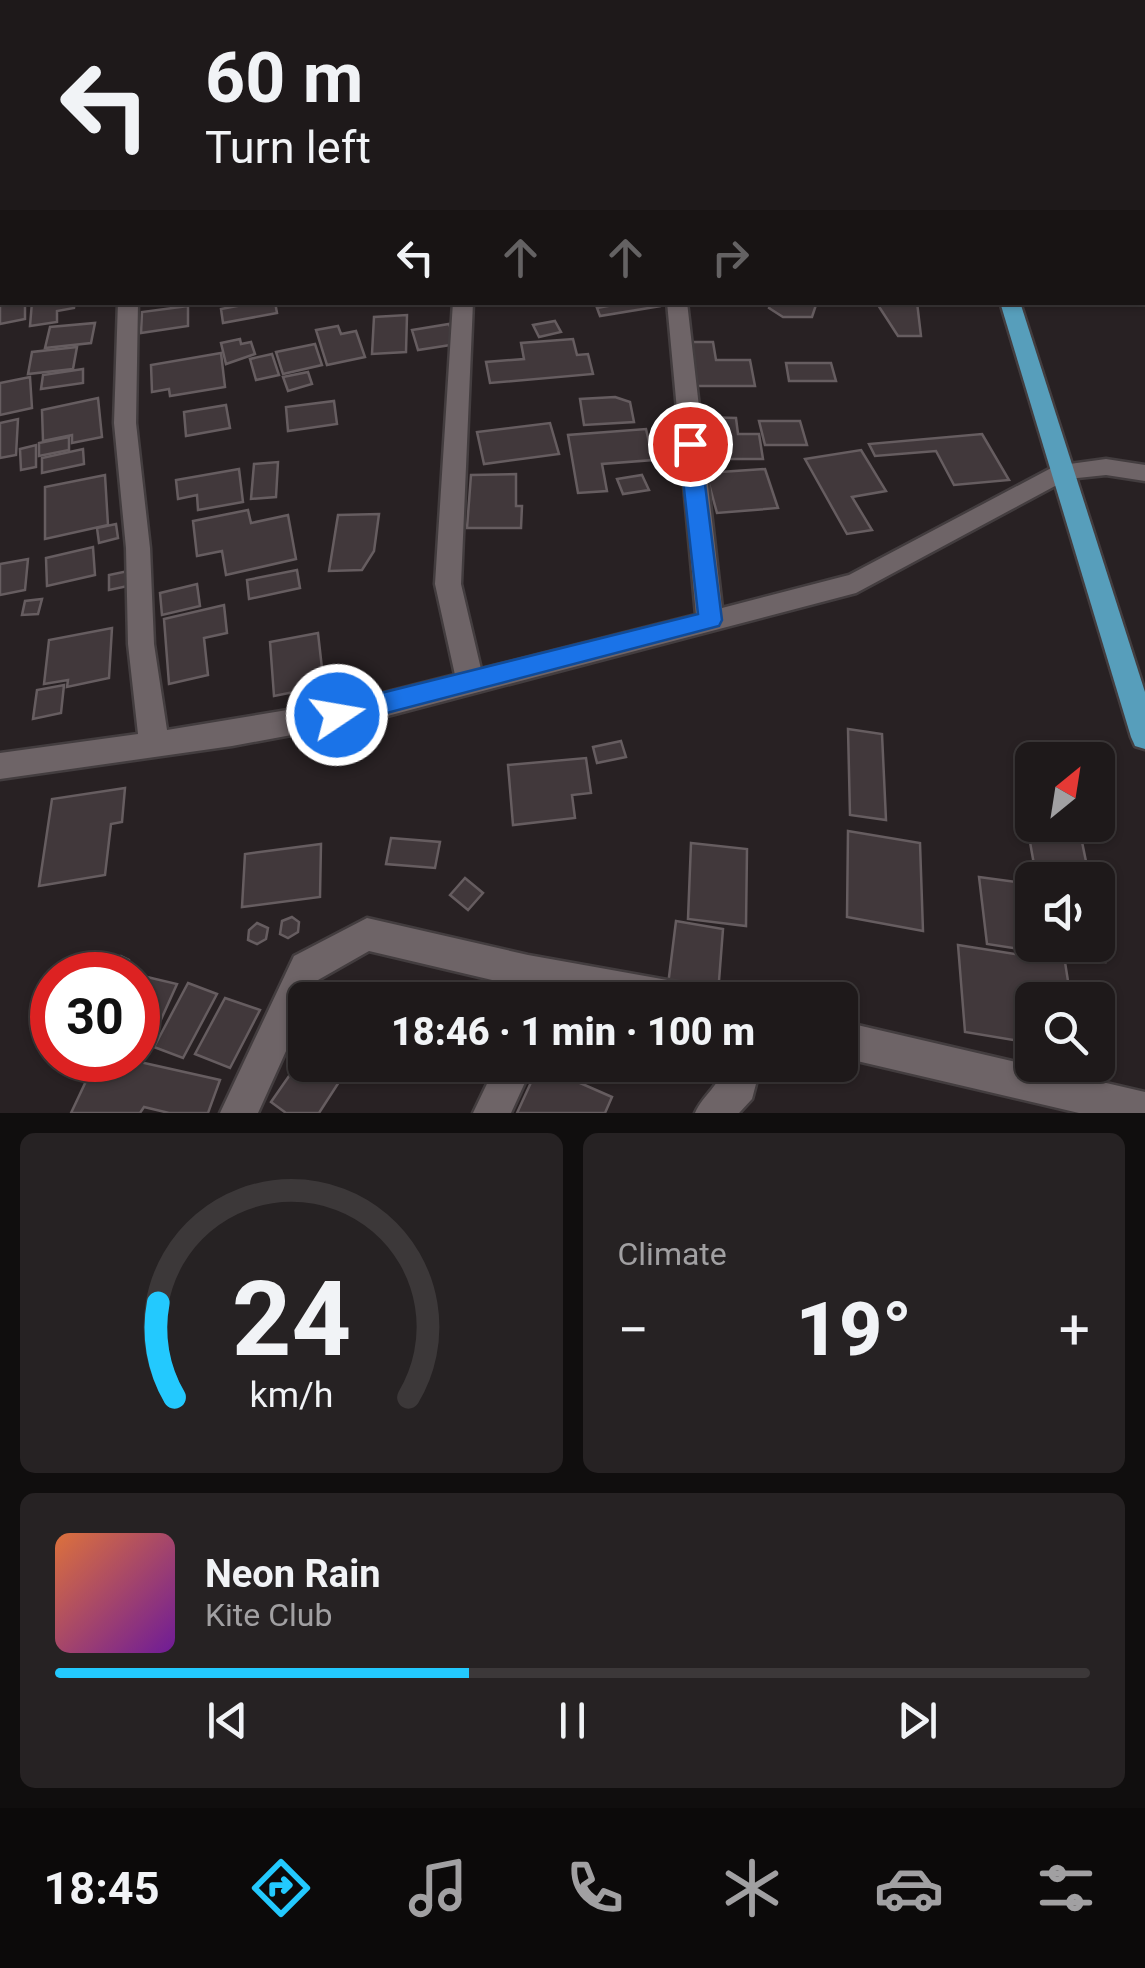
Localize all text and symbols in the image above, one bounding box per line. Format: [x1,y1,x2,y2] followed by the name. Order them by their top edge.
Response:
[205,37,363,119] text: 60 m
[40,40,170,170] icon: left
[205,121,371,174] text: Turn left
[388,230,443,285] icon: left
[493,230,548,285] icon: ahead
[598,230,653,285] icon: ahead
[703,230,758,285] icon: right
[648,402,733,487] pin
[663,417,718,472] icon: arrive
[285,663,389,767] position arrow
[1015,742,1115,842] north arrow
[1015,742,1115,1082] map controls
[1015,862,1115,962] button: sound
[30,952,160,1082] speed limit sign: 30
[1015,982,1115,1082] button: search
[391,1010,755,1054] text: 18:46 · 1 min · 100 m
[618,1235,727,1273] text: Climate
[232,1259,351,1380] text: 24
[796,1285,912,1373] text: 19°
[618,1298,649,1362] text: −
[1059,1298,1090,1362] text: +
[249,1374,333,1416] text: km/h
[205,1552,381,1596] text: Neon Rain
[205,1596,332,1634] text: Kite Club
[200,1693,255,1748] icon: previous
[545,1693,600,1748] icon: pause
[890,1693,945,1748] icon: next
[246,1853,316,1923] icon: directions
[403,1853,473,1923] icon: music
[560,1853,630,1923] icon: phone
[717,1853,787,1923] icon: climate
[874,1853,944,1923] icon: car
[1031,1853,1101,1923] icon: filters
[44,1862,159,1915] text: 18:45

